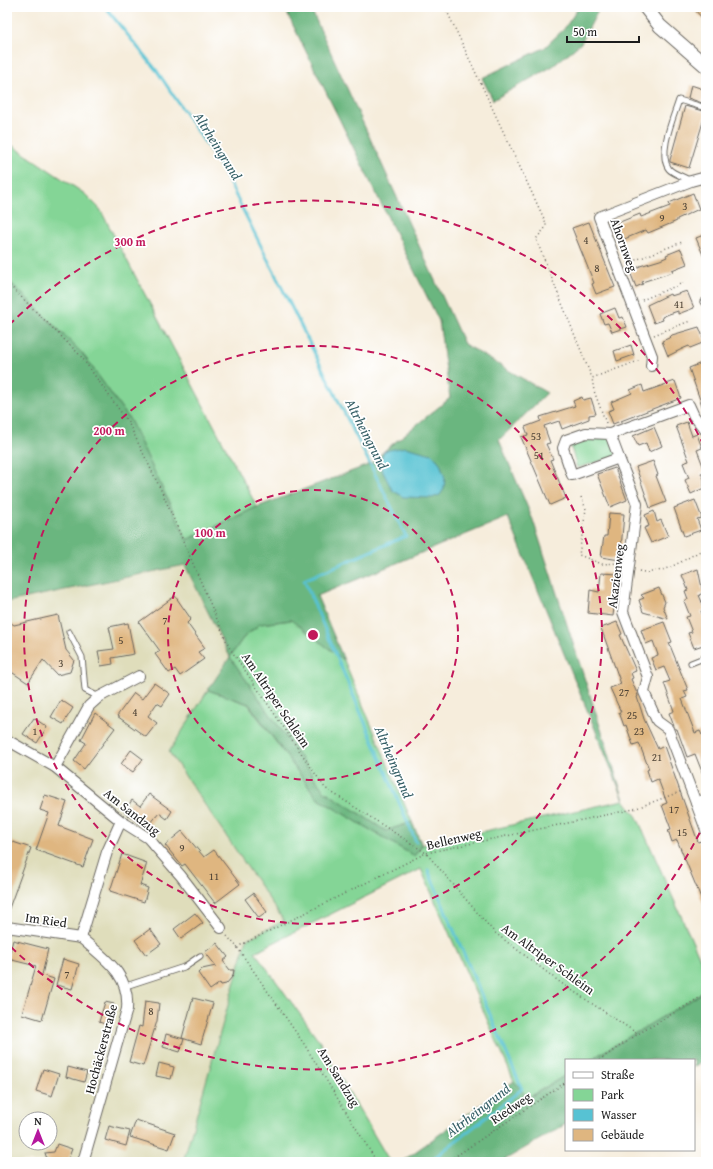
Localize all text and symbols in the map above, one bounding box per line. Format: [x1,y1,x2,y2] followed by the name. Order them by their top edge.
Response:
[567,18,639,44] scale bar
[573,23,597,40] text: 50 m
[189,107,247,184] water label: Altrheingrund
[682,198,688,214] house number: 3
[659,210,665,226] house number: 9
[605,215,643,275] street label: Ahornweg
[583,232,589,248] house number: 4
[114,233,147,250] text: 300 m
[594,260,600,276] house number: 8
[674,296,684,312] house number: 41
[340,394,393,473] water label: Altrheingrund
[93,422,126,439] text: 200 m
[531,428,541,444] house number: 53
[534,447,544,463] house number: 51
[194,524,227,541] text: 100 m
[603,542,629,609] street label: Akazienweg
[162,612,168,628] house number: 7
[306,628,320,642] centre of rings
[118,632,124,648] house number: 5
[237,649,315,752] street label: Am Altriper Schleim
[58,655,64,671] house number: 3
[619,684,629,700] house number: 27
[132,704,138,720] house number: 4
[627,707,637,723] house number: 25
[369,722,418,802] water label: Altrheingrund
[32,723,38,739] house number: 1
[634,723,644,739] house number: 23
[652,749,662,765] house number: 21
[100,784,165,841] street label: Am Sandzug
[669,801,679,817] house number: 17
[425,823,484,855] street label: Bellenweg
[677,824,687,840] house number: 15
[179,840,185,856] house number: 9
[209,868,219,884] house number: 11
[24,908,68,932] street label: Im Ried
[497,919,599,1000] street label: Am Altriper Schleim
[64,966,70,982] house number: 7
[80,1002,122,1096] street label: Hochäckerstraße
[148,1003,154,1019] house number: 8
[313,1043,365,1111] street label: Am Sandzug
[565,1059,695,1151] legend
[601,1066,635,1083] text: Straße
[441,1078,515,1142] water label: Altrheingrund
[601,1086,625,1103] text: Park
[487,1087,536,1129] street label: Riedweg
[601,1106,637,1123] text: Wasser
[18,1111,58,1151] north arrow
[34,1113,42,1129] text: N
[601,1126,644,1143] text: Gebäude

